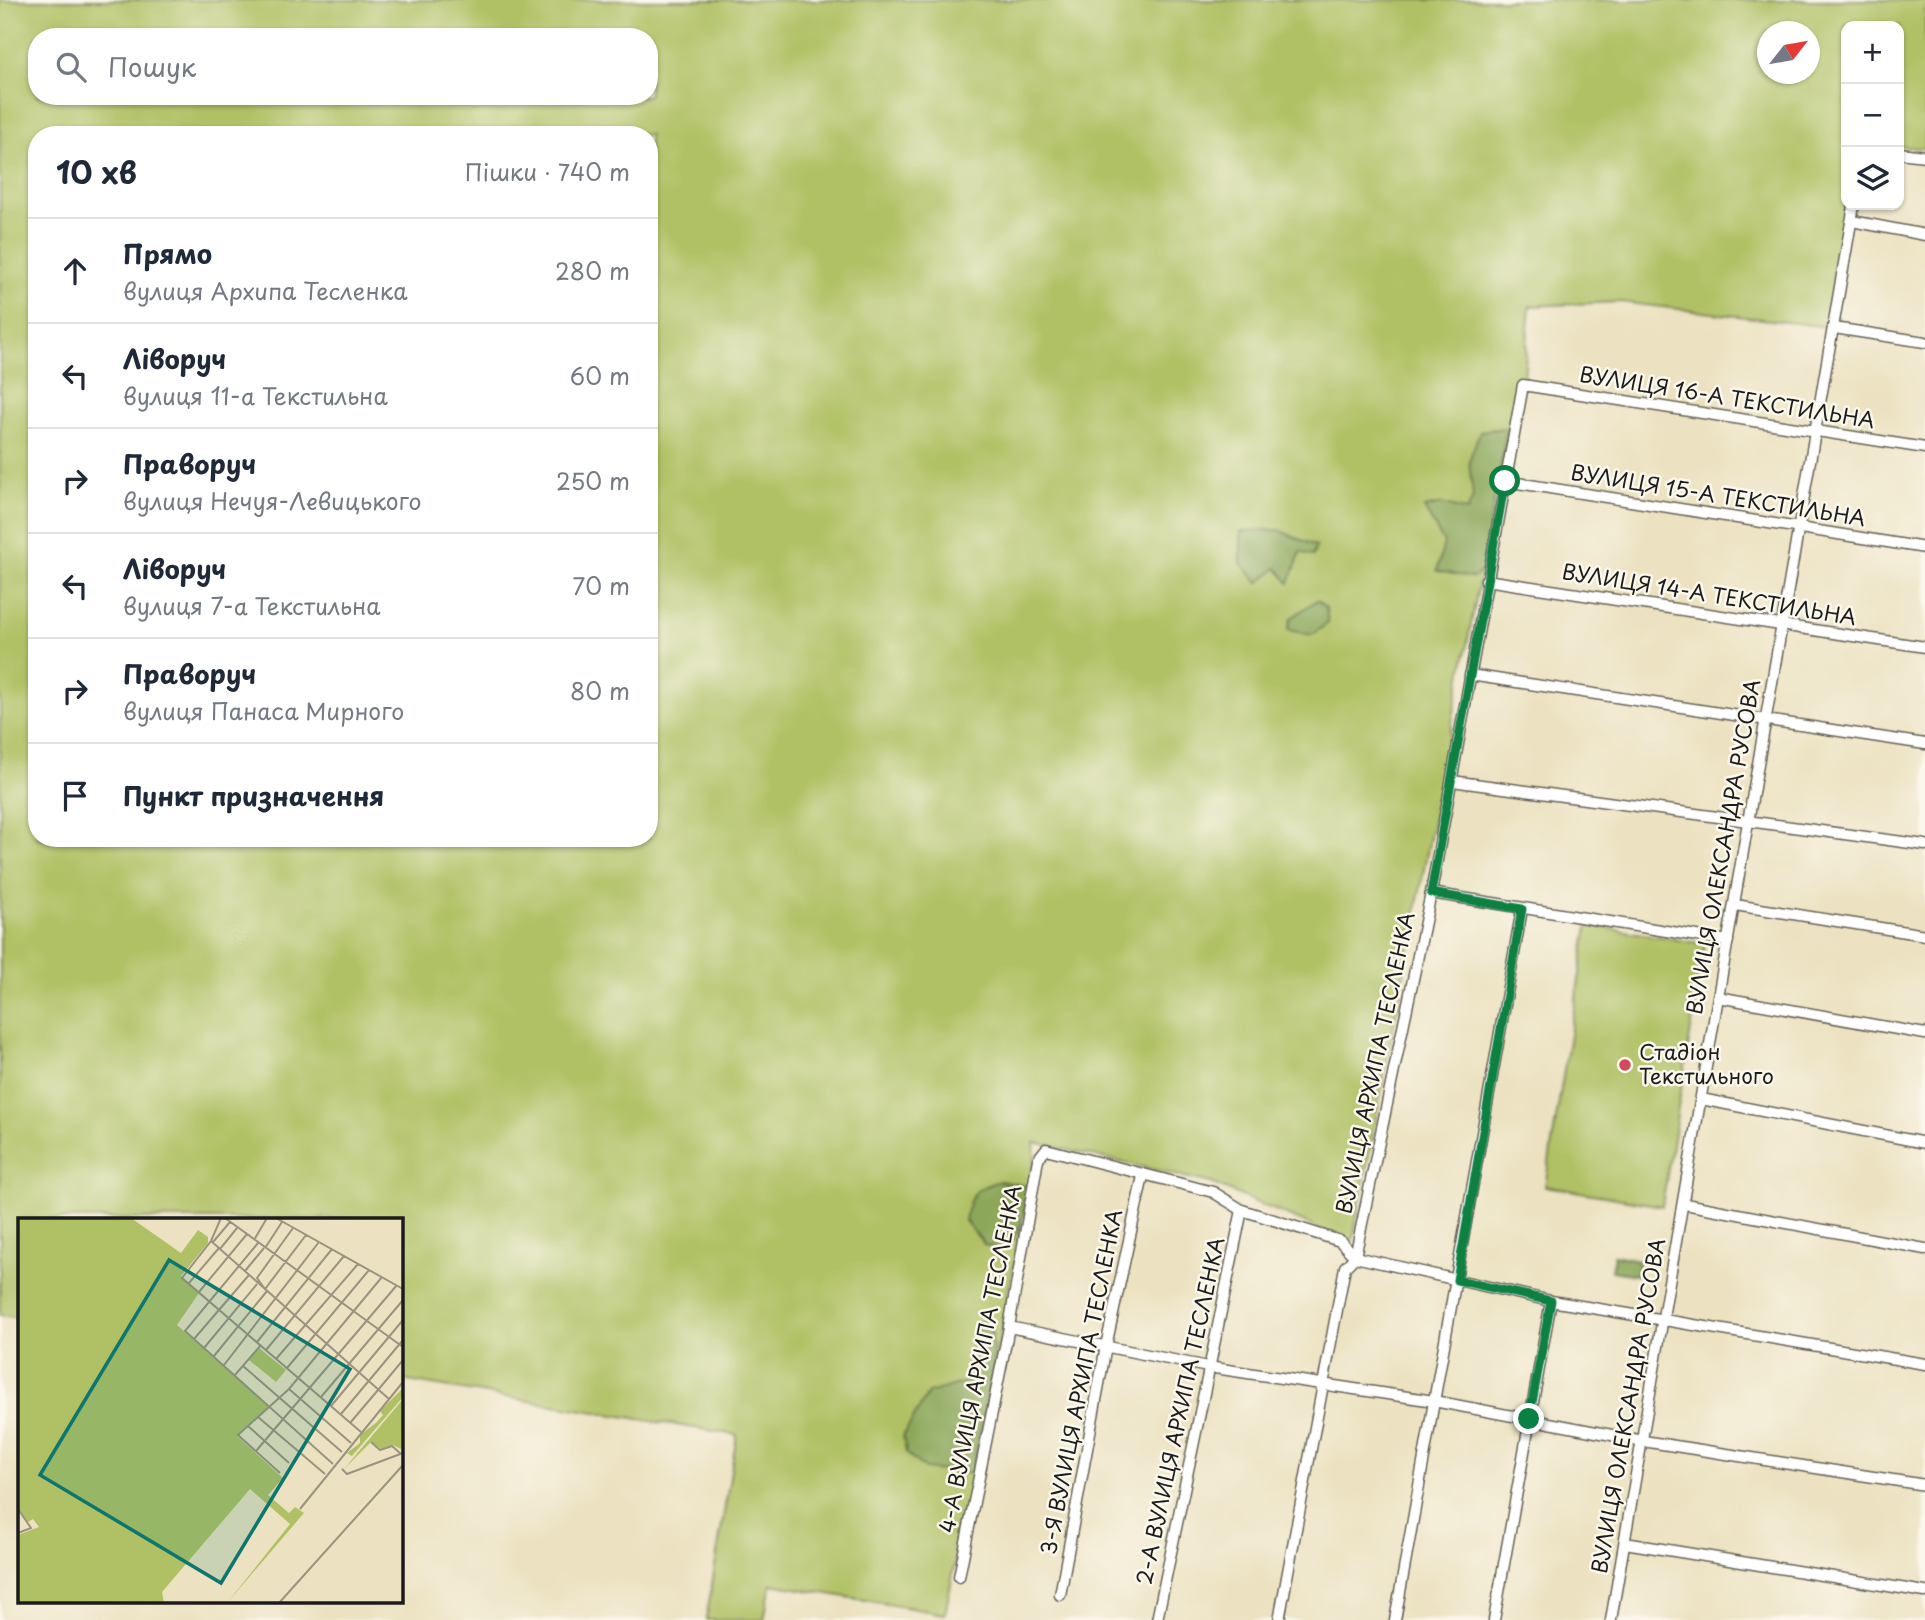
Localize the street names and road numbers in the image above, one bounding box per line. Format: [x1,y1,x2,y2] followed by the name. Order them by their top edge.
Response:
[1577,357,1877,435] street label: ВУЛИЦЯ 16-А ТЕКСТИЛЬНА
[1569,455,1868,533] street label: ВУЛИЦЯ 15-А ТЕКСТИЛЬНА
[1560,554,1859,632] street label: ВУЛИЦЯ 14-А ТЕКСТИЛЬНА
[1677,677,1767,1017] street label: ВУЛИЦЯ ОЛЕКСАНДРА РУСОВА
[1326,909,1422,1216] street label: ВУЛИЦЯ АРХИПА ТЕСЛЕНКА
[930,1182,1029,1535] street label: 4-А ВУЛИЦЯ АРХИПА ТЕСЛЕНКА
[1031,1206,1129,1557] street label: 3-Я ВУЛИЦЯ АРХИПА ТЕСЛЕНКА
[1127,1234,1232,1587] street label: 2-А ВУЛИЦЯ АРХИПА ТЕСЛЕНКА
[1582,1236,1672,1576] street label: ВУЛИЦЯ ОЛЕКСАНДРА РУСОВА

